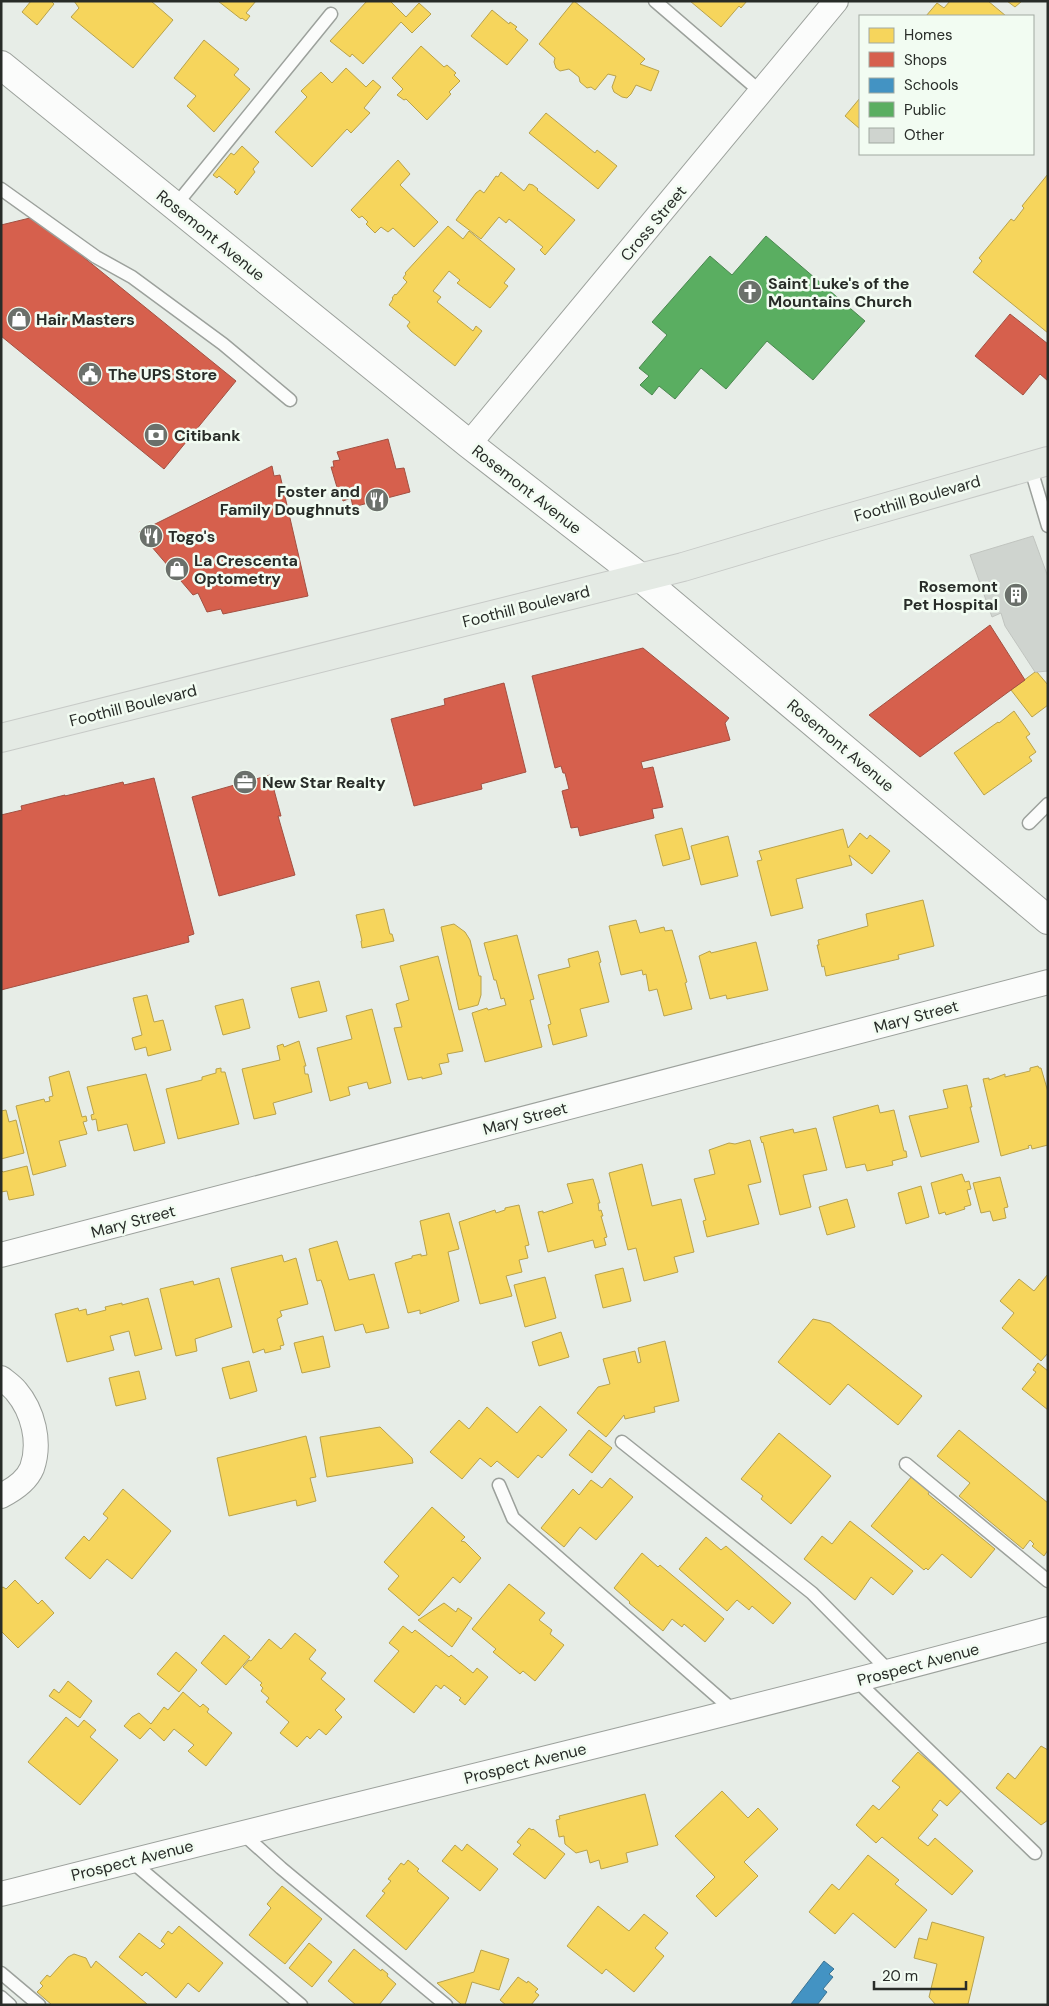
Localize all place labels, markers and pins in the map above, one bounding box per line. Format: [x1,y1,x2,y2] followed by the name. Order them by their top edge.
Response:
[768,273,912,312] place label: Saint Luke's of the Mountains Church
[737,279,763,305] church icon: Saint Luke's of the Mountains Church
[6,306,32,332] shop icon: Hair Masters
[36,309,135,330] place label: Hair Masters
[77,361,103,387] public building icon: The UPS Store
[108,364,217,385] place label: The UPS Store
[143,422,169,448] bank icon: Citibank
[174,425,241,446] place label: Citibank
[220,481,360,520] place label: Foster and Family Doughnuts
[364,487,390,513] restaurant icon: Foster and Family Doughnuts
[138,523,164,549] restaurant icon: Togo's
[168,526,215,547] place label: Togo's
[194,550,298,589] place label: La Crescenta Optometry
[164,556,190,582] shop icon: La Crescenta Optometry
[903,576,998,615] place label: Rosemont Pet Hospital
[1003,582,1029,608] building icon: Rosemont Pet Hospital
[232,769,258,795] office icon: New Star Realty
[262,772,386,793] place label: New Star Realty

